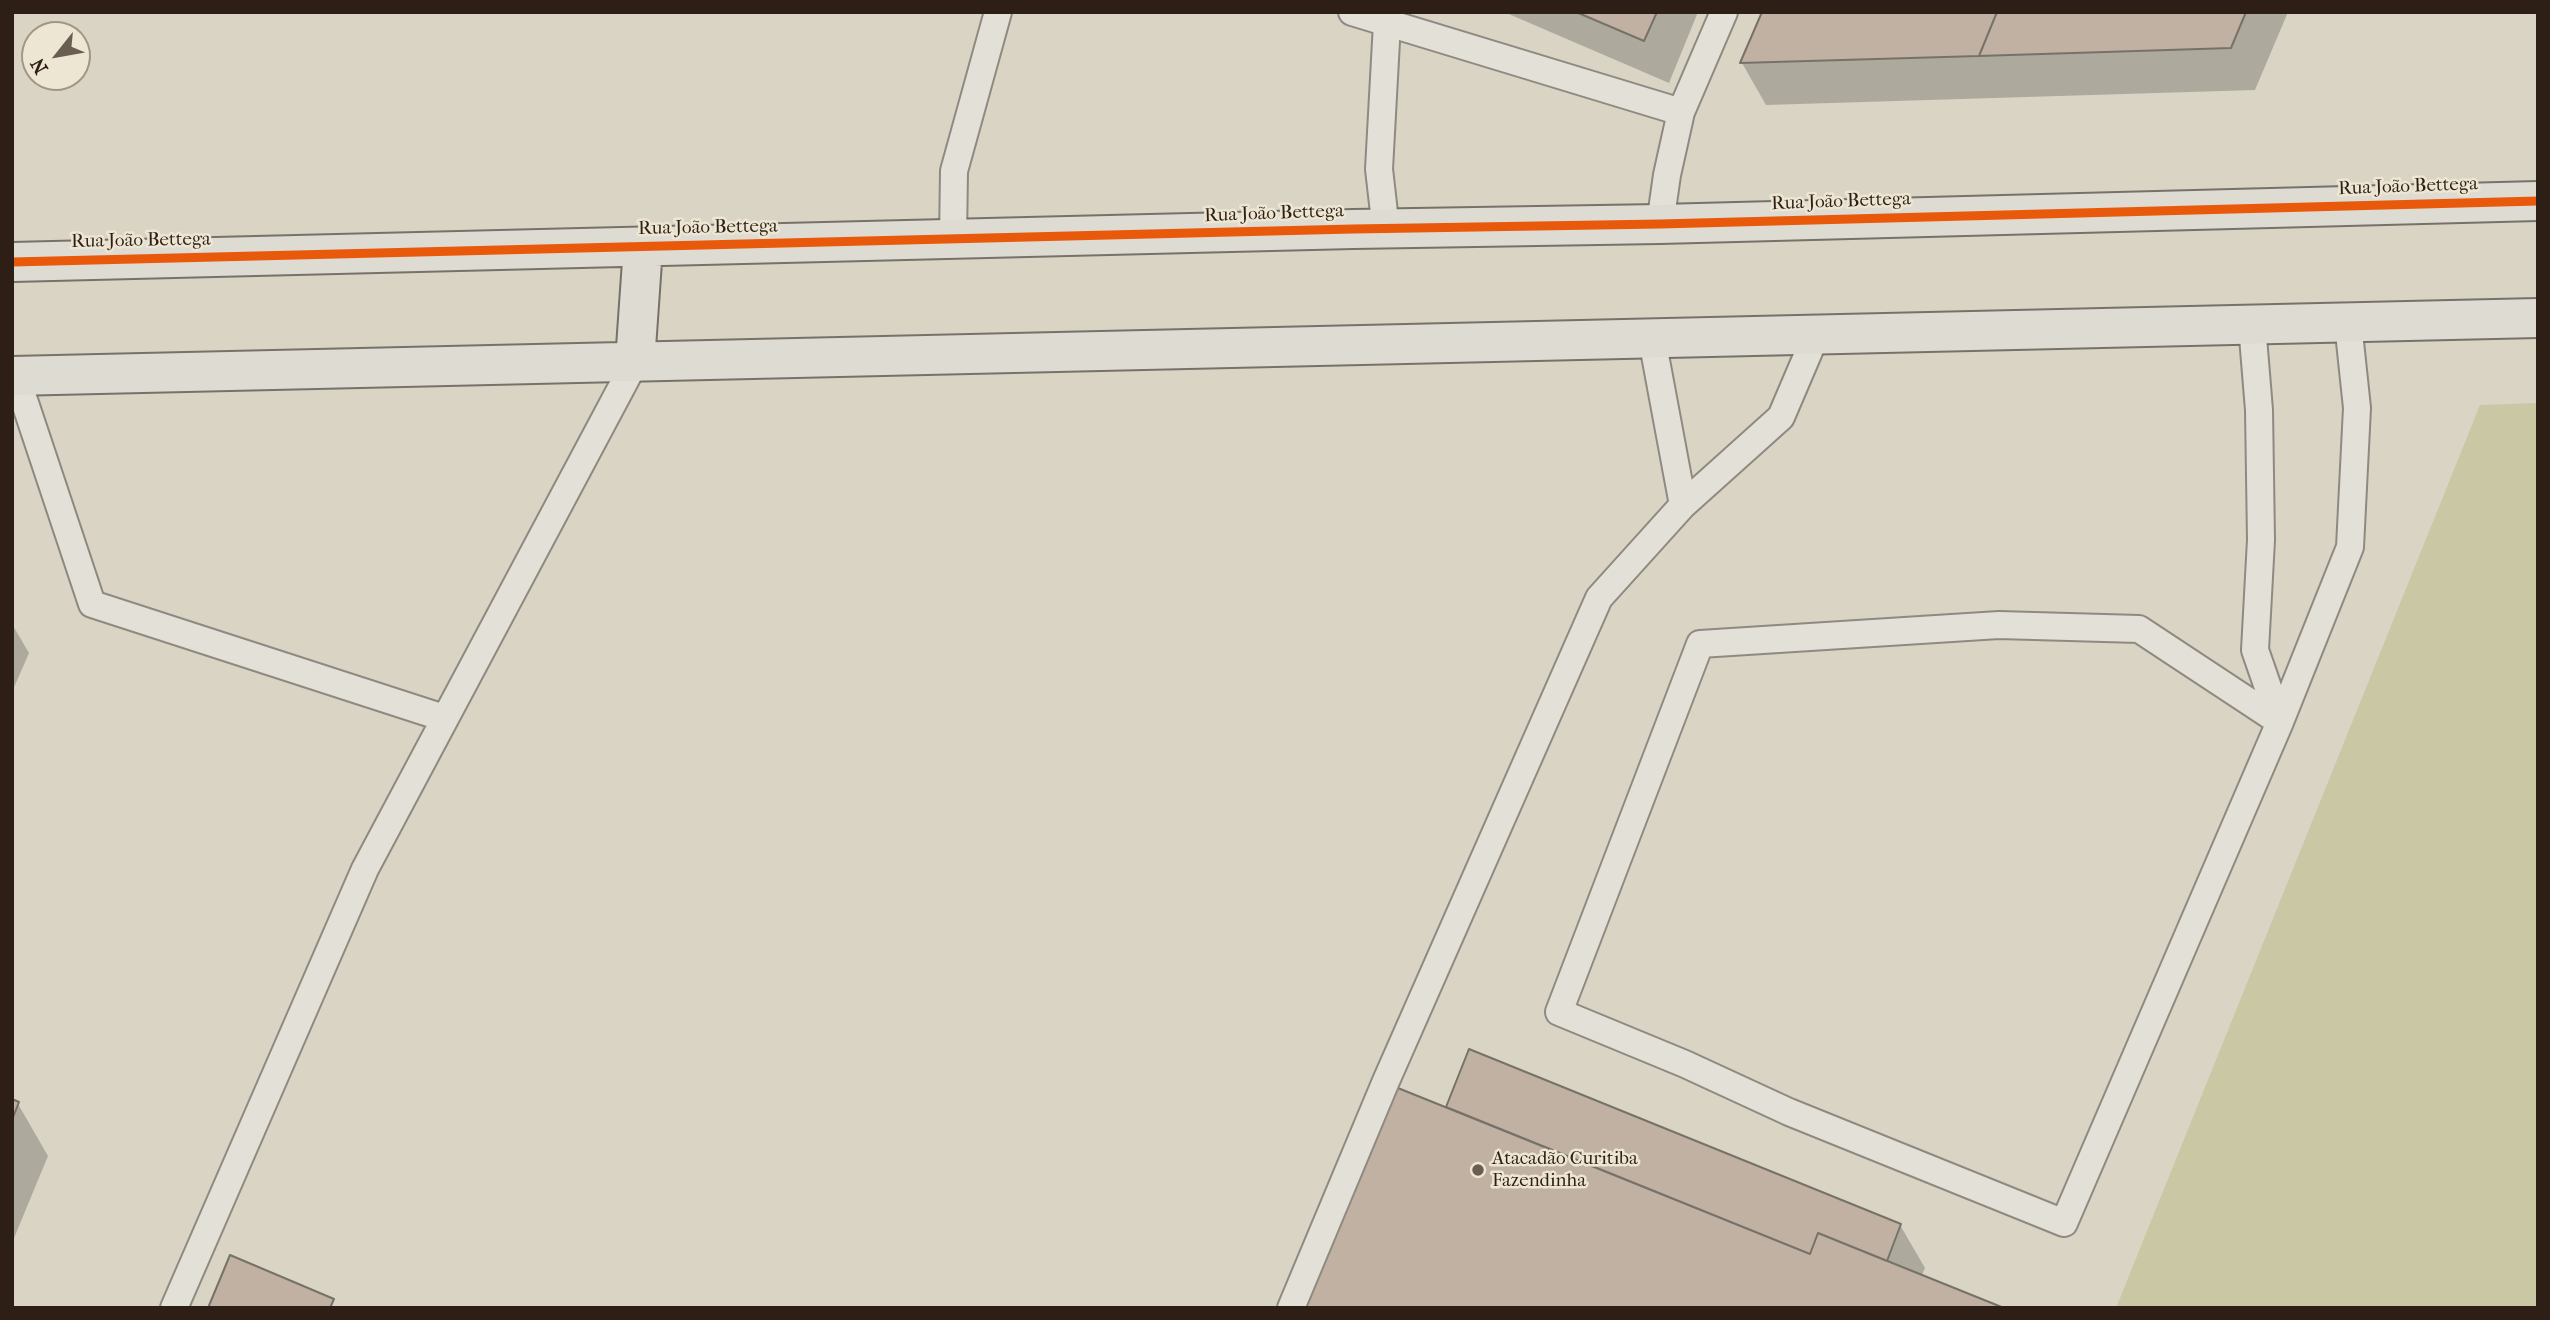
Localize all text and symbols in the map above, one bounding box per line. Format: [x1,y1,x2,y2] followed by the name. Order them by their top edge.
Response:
[21,21,91,91] north arrow
[27,54,53,78] text: N
[2338,173,2478,201] street label: Rua João Bettega
[1771,188,1911,216] street label: Rua João Bettega
[1204,200,1344,228] street label: Rua João Bettega
[638,215,778,241] street label: Rua João Bettega
[71,228,211,254] street label: Rua João Bettega
[1492,1148,1638,1192] place label: Atacadão Curitiba Fazendinha
[1470,1162,1486,1178] marker: Atacadão Curitiba Fazendinha

